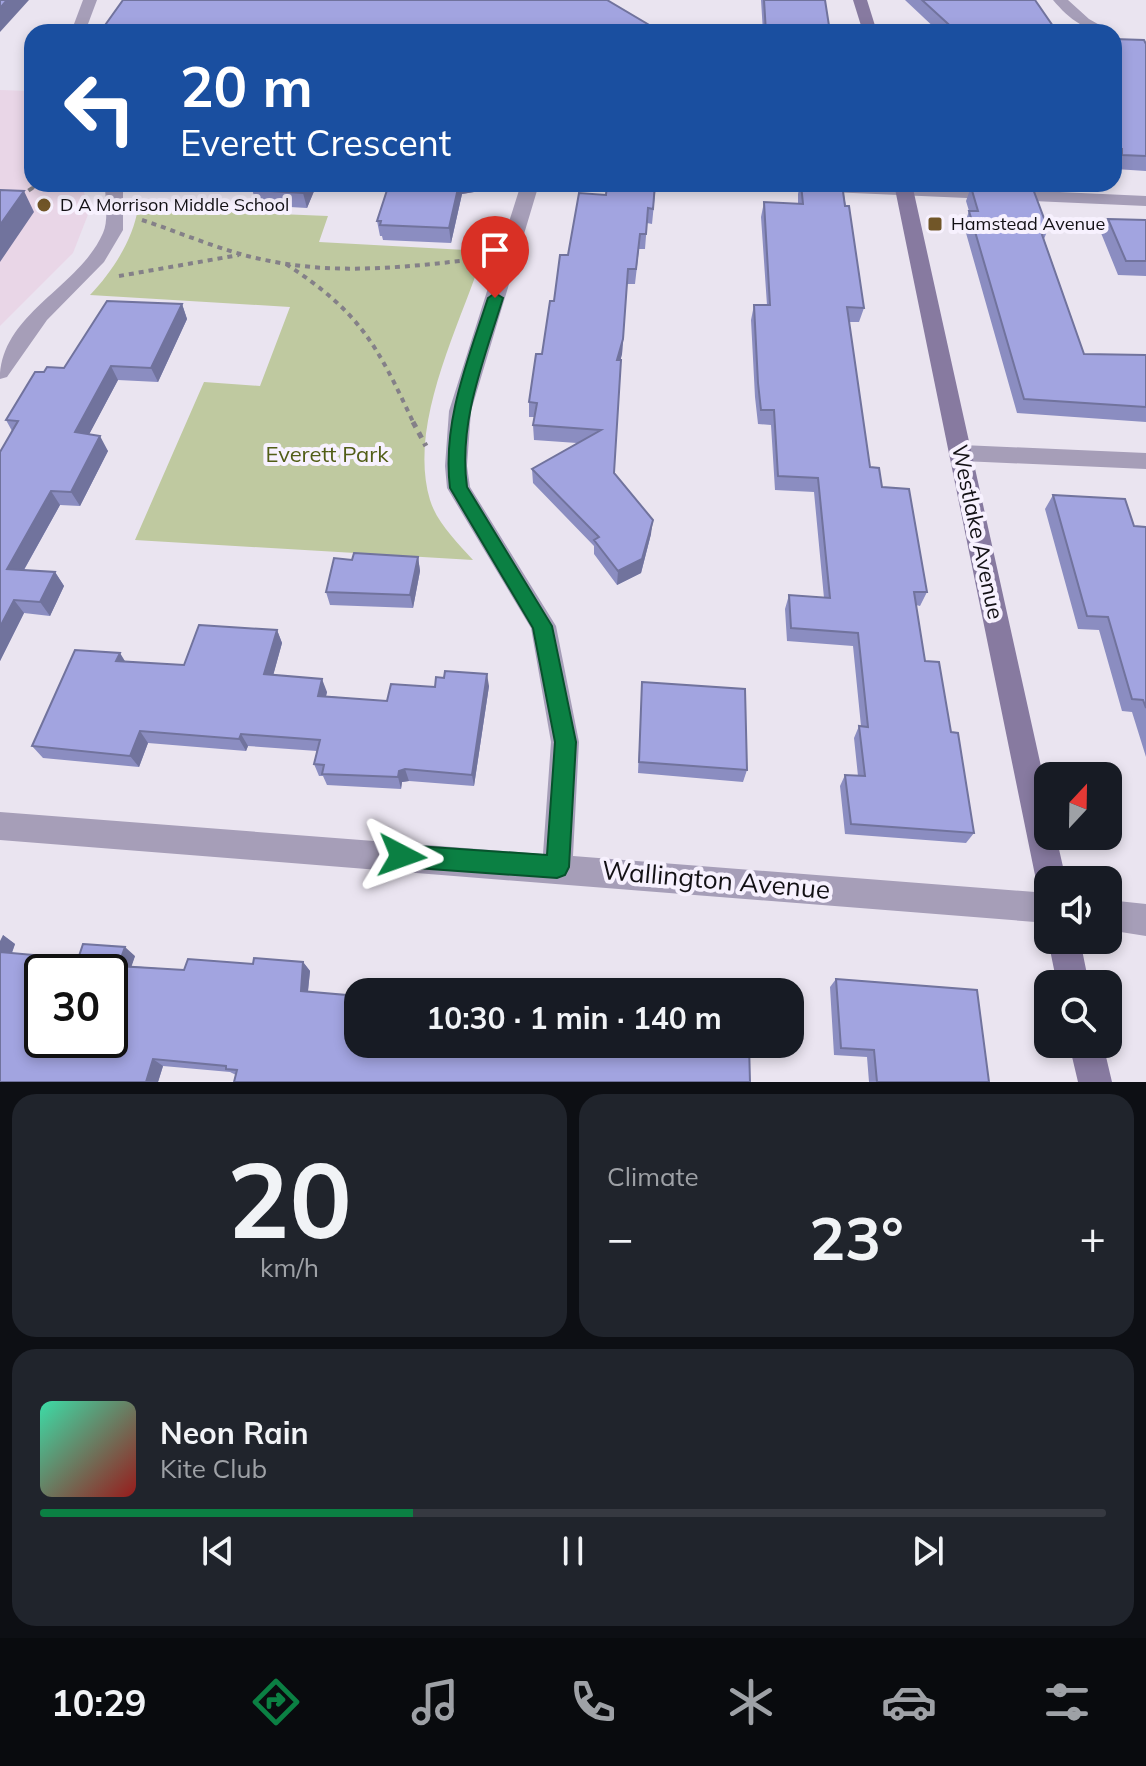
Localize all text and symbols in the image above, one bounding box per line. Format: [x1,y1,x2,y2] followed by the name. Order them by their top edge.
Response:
[180,51,313,121] text: 20 m
[48,56,152,160] icon: left
[180,120,451,165] text: Everett Crescent
[60,193,289,216] place label: D A Morrison Middle School
[35,196,53,214] marker: D A Morrison Middle School
[951,212,1105,235] place label: Hamstead Avenue
[926,215,944,233] marker: Hamstead Avenue
[461,216,529,298] pin
[473,228,517,272] icon: arrive
[265,440,389,468] park label: Everett Park
[946,442,1010,622] street label: Westlake Avenue
[1034,762,1122,850] north arrow
[1034,762,1122,1058] map controls
[360,814,444,898] position arrow
[601,853,831,906] street label: Wallington Avenue
[1034,866,1122,954] button: sound
[24,954,128,1058] speed limit sign: 30
[1034,970,1122,1058] button: search
[426,999,722,1037] text: 10:30 · 1 min · 140 m
[227,1133,352,1264] text: 20
[607,1160,699,1193] text: Climate
[809,1200,904,1275] text: 23°
[607,1210,633,1265] text: −
[1080,1210,1106,1265] text: +
[260,1251,319,1284] text: km/h
[160,1414,309,1452] text: Neon Rain
[160,1452,267,1485] text: Kite Club
[196,1529,240,1573] icon: previous
[551,1529,595,1573] icon: pause
[906,1529,950,1573] icon: next
[248,1674,304,1730] icon: directions
[407,1674,463,1730] icon: music
[565,1674,621,1730] icon: phone
[723,1674,779,1730] icon: climate
[881,1674,937,1730] icon: car
[1039,1674,1095,1730] icon: filters
[51,1680,146,1725] text: 10:29

